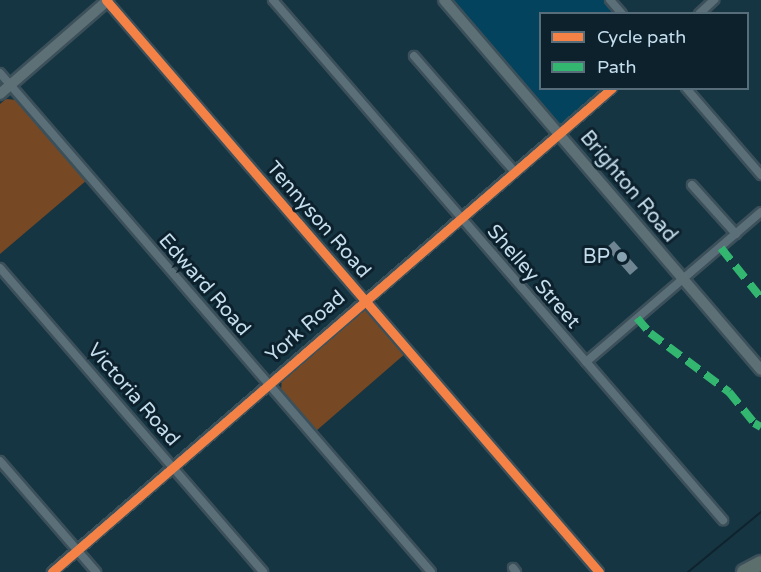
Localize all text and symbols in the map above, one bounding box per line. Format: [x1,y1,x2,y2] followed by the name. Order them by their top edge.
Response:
[539,12,749,90] legend
[597,26,686,48] text: Cycle path
[597,56,636,78] text: Path
[574,126,682,248] street label: Brighton Road
[261,157,375,283] street label: Tennyson Road
[481,220,585,334] street label: Shelley Street
[153,229,255,341] street label: Edward Road
[583,245,610,269] place label: BP
[615,250,629,264] marker: BP
[261,286,351,368] street label: York Road
[82,339,184,451] street label: Victoria Road

